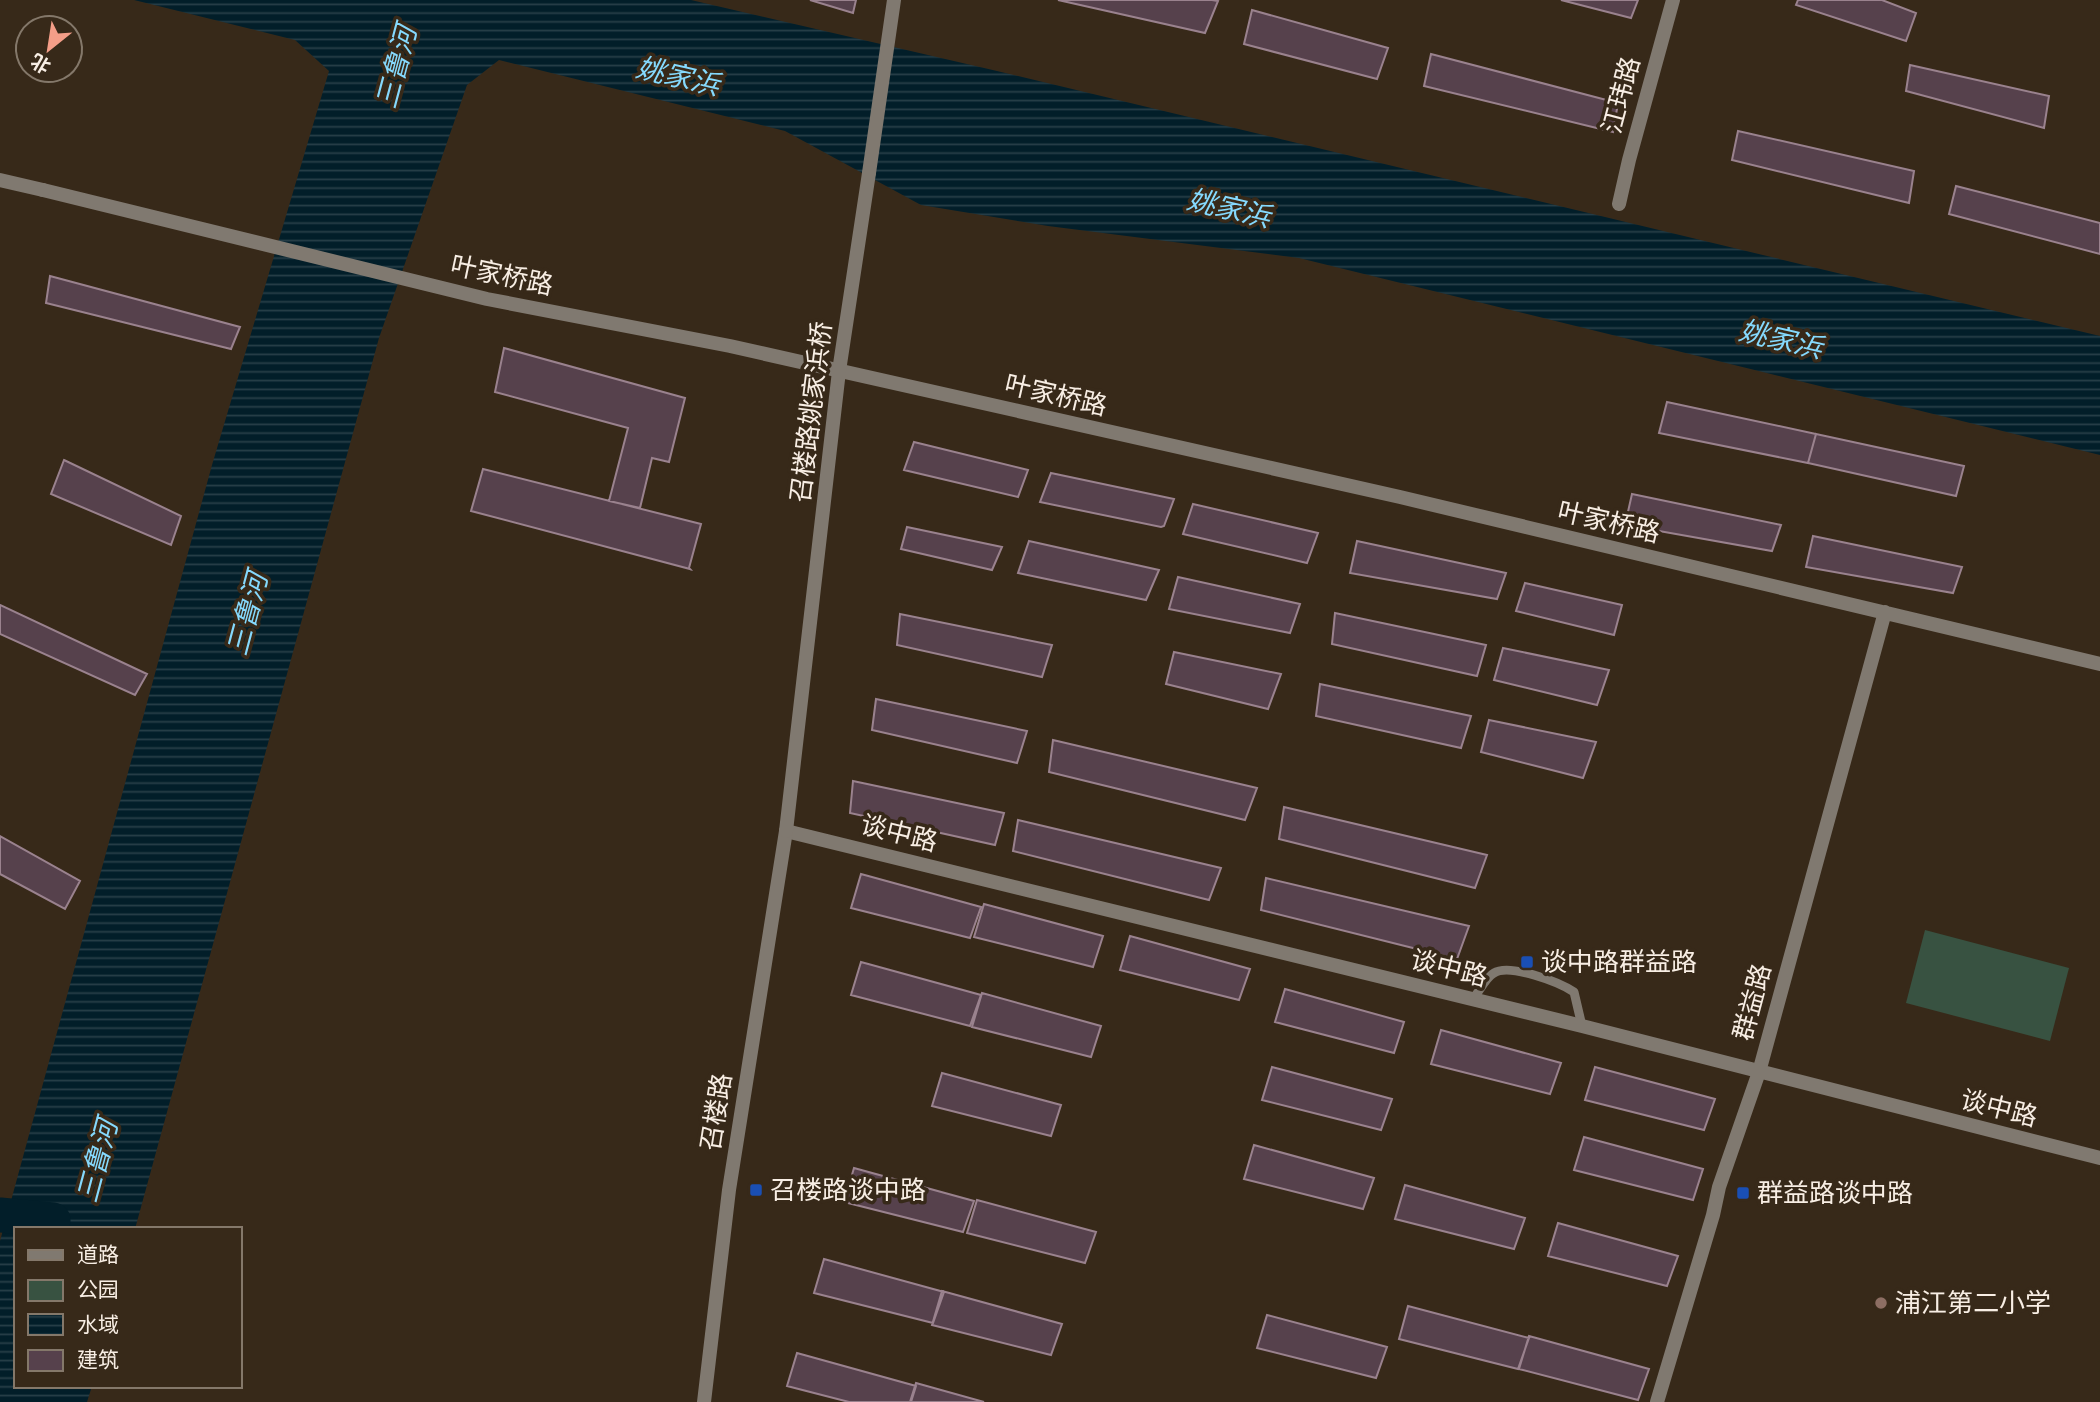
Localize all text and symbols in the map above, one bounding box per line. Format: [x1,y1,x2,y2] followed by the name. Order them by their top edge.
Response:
[14,14,84,84] north arrow
[372,18,424,112] water label: 三鲁河
[28,49,54,76] text: 北
[633,53,725,102] water label: 姚家浜
[1598,54,1645,136] street label: 江玮路
[1184,185,1276,234] water label: 姚家浜
[448,250,556,300] street label: 叶家桥路
[1736,316,1828,365] water label: 姚家浜
[786,320,836,504] street label: 召楼路姚家浜桥
[1002,370,1110,420] street label: 叶家桥路
[1555,497,1663,547] street label: 叶家桥路
[223,565,275,659] water label: 三鲁河
[858,811,940,856] street label: 谈中路
[1408,946,1490,991] street label: 谈中路
[1541,949,1697,976] place label: 谈中路群益路
[1519,954,1535,970] marker: 谈中路群益路
[1729,961,1776,1043] street label: 群益路
[697,1071,736,1153] street label: 召楼路
[1958,1086,2040,1131] street label: 谈中路
[73,1112,125,1206] water label: 三鲁河
[770,1177,926,1204] place label: 召楼路谈中路
[1757,1180,1913,1207] place label: 群益路谈中路
[748,1182,764,1198] marker: 召楼路谈中路
[1735,1185,1751,1201] marker: 群益路谈中路
[14,1227,242,1388] legend
[77,1244,119,1266] text: 道路
[77,1279,119,1301] text: 公园
[1895,1289,2051,1317] place label: 浦江第二小学
[1873,1295,1889,1311] marker: 浦江第二小学
[77,1314,119,1336] text: 水域
[77,1349,119,1371] text: 建筑

